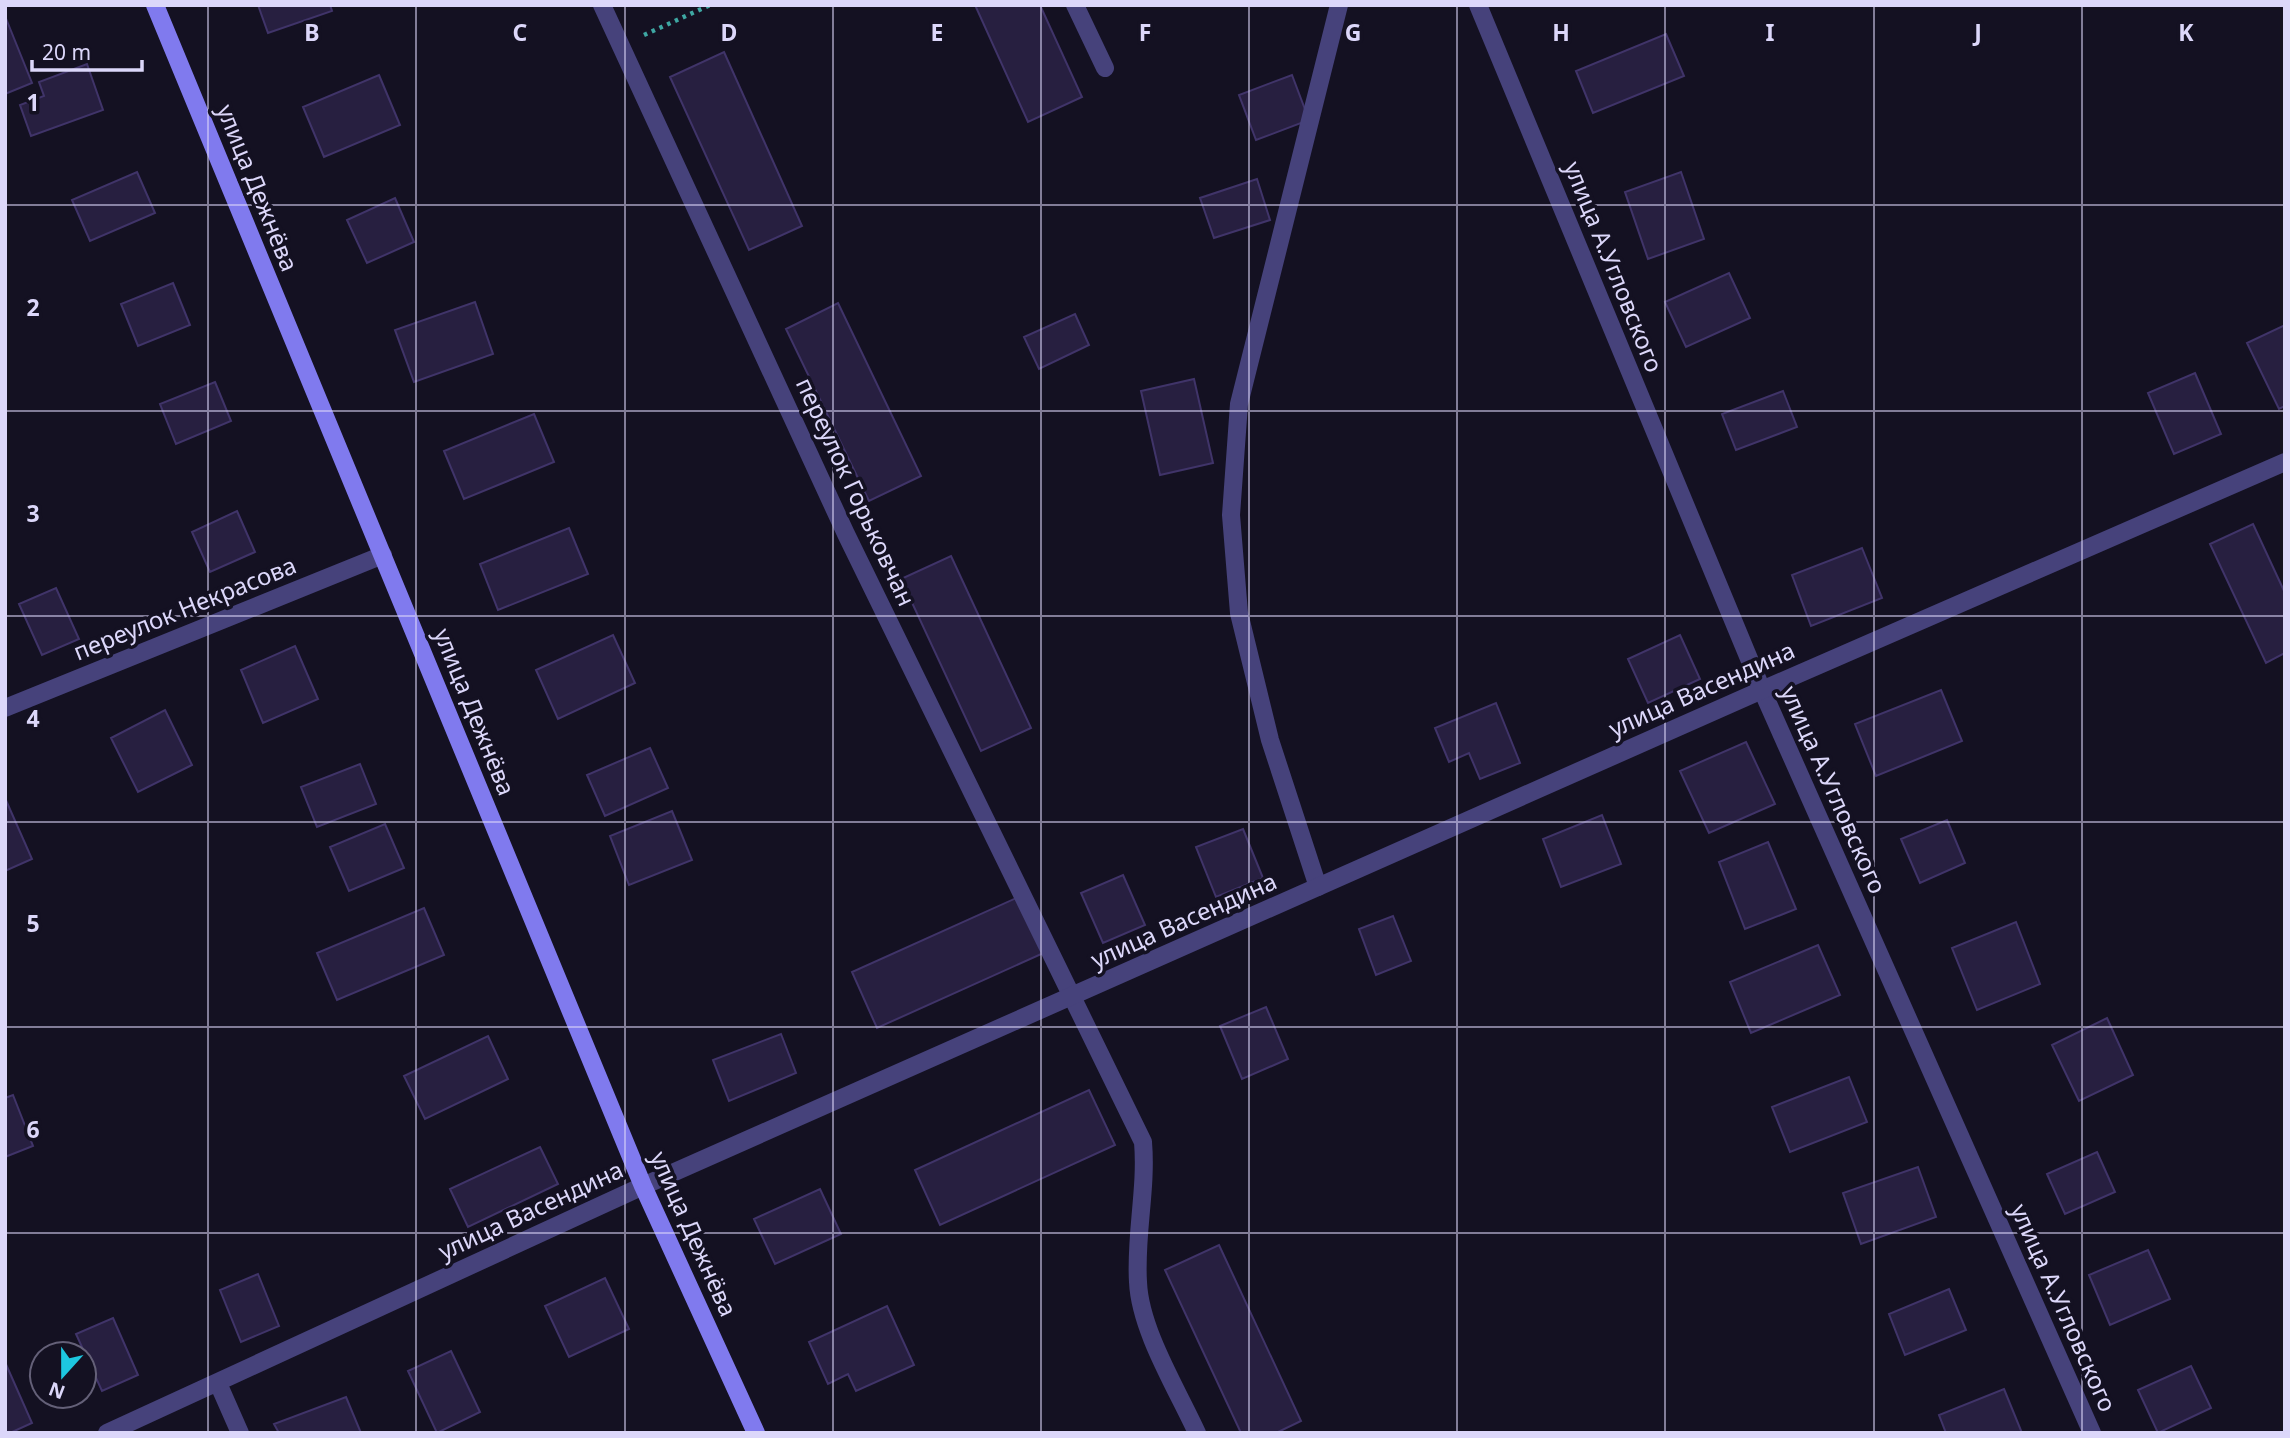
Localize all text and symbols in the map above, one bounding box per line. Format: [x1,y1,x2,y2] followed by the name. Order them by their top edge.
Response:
[304,16,320,48] text: B
[513,16,528,48] text: C
[721,16,737,48] text: D
[931,16,943,48] text: E
[1139,16,1151,48] text: F
[1345,16,1361,48] text: G
[1552,16,1570,48] text: H
[1766,16,1775,48] text: I
[1972,16,1982,48] text: J
[2178,16,2194,48] text: K
[32,28,142,72] scale bar
[42,38,91,66] text: 20 m
[26,86,40,118] text: 1
[210,99,307,276] street label: улица Дежнёва
[1557,156,1672,377] street label: улица А.Угловского
[26,291,40,323] text: 2
[789,372,924,611] street label: переулок Горьковчан
[26,497,40,529] text: 3
[68,548,301,667] street label: переулок Некрасова
[427,623,524,800] street label: улица Дежнёва
[1603,633,1800,744] street label: улица Васендина
[1774,680,1895,899] street label: улица А.Угловского
[26,702,40,734] text: 4
[1085,864,1282,975] street label: улица Васендина
[26,907,40,939] text: 5
[26,1113,40,1145] text: 6
[643,1146,746,1321] street label: улица Дежнёва
[433,1152,628,1267] street label: улица Васендина
[2004,1198,2125,1417] street label: улица А.Угловского
[28,1340,98,1410] north arrow
[45,1376,69,1406] text: N

